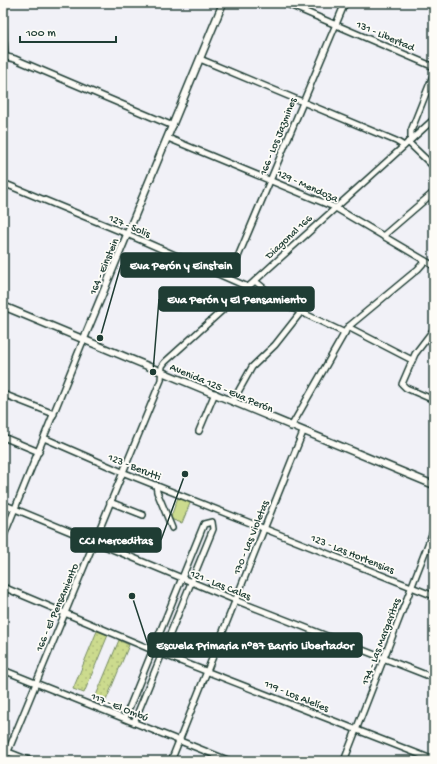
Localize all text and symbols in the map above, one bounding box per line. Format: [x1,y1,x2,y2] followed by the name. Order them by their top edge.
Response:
[20,18,116,44] scale bar
[353,19,418,55] street label: 131 - Libertad
[25,27,56,41] text: 100 m
[257,95,300,178] street label: 166 - Los Jazmines
[274,168,340,206] street label: 129 - Mendoza
[106,212,153,241] street label: 127 - Solis
[263,212,316,263] street label: Diagonal 166
[87,236,122,298] street label: 164 - Einstein
[121,253,240,277] callout: Eva Perón y Einstein
[129,260,233,274] text: Eva Perón y Einstein
[159,287,314,311] callout: Eva Perón y El Pensamiento
[166,294,308,308] text: Eva Perón y El Pensamiento
[168,362,275,416] street label: Avenida 125 - Eva Perón
[105,451,162,484] street label: 123 - Berutti
[231,498,273,577] street label: 170 - Las Violetas
[71,528,161,552] callout: CCI Merceditas
[308,532,397,577] street label: 123 - Las Hortensias
[78,535,153,549] text: CCI Merceditas
[33,562,82,655] street label: 166 - El Pensamiento
[187,568,253,604] street label: 121 - Las Calas
[359,596,404,688] street label: 174 - Las Margaritas
[148,633,362,657] callout: Escuela Primaria n°87 Barrio Libertador
[155,640,356,654] text: Escuela Primaria n°87 Barrio Libertador
[261,678,331,716] street label: 119 - Los Alelíes
[88,691,150,725] street label: 117 - El Ombú

